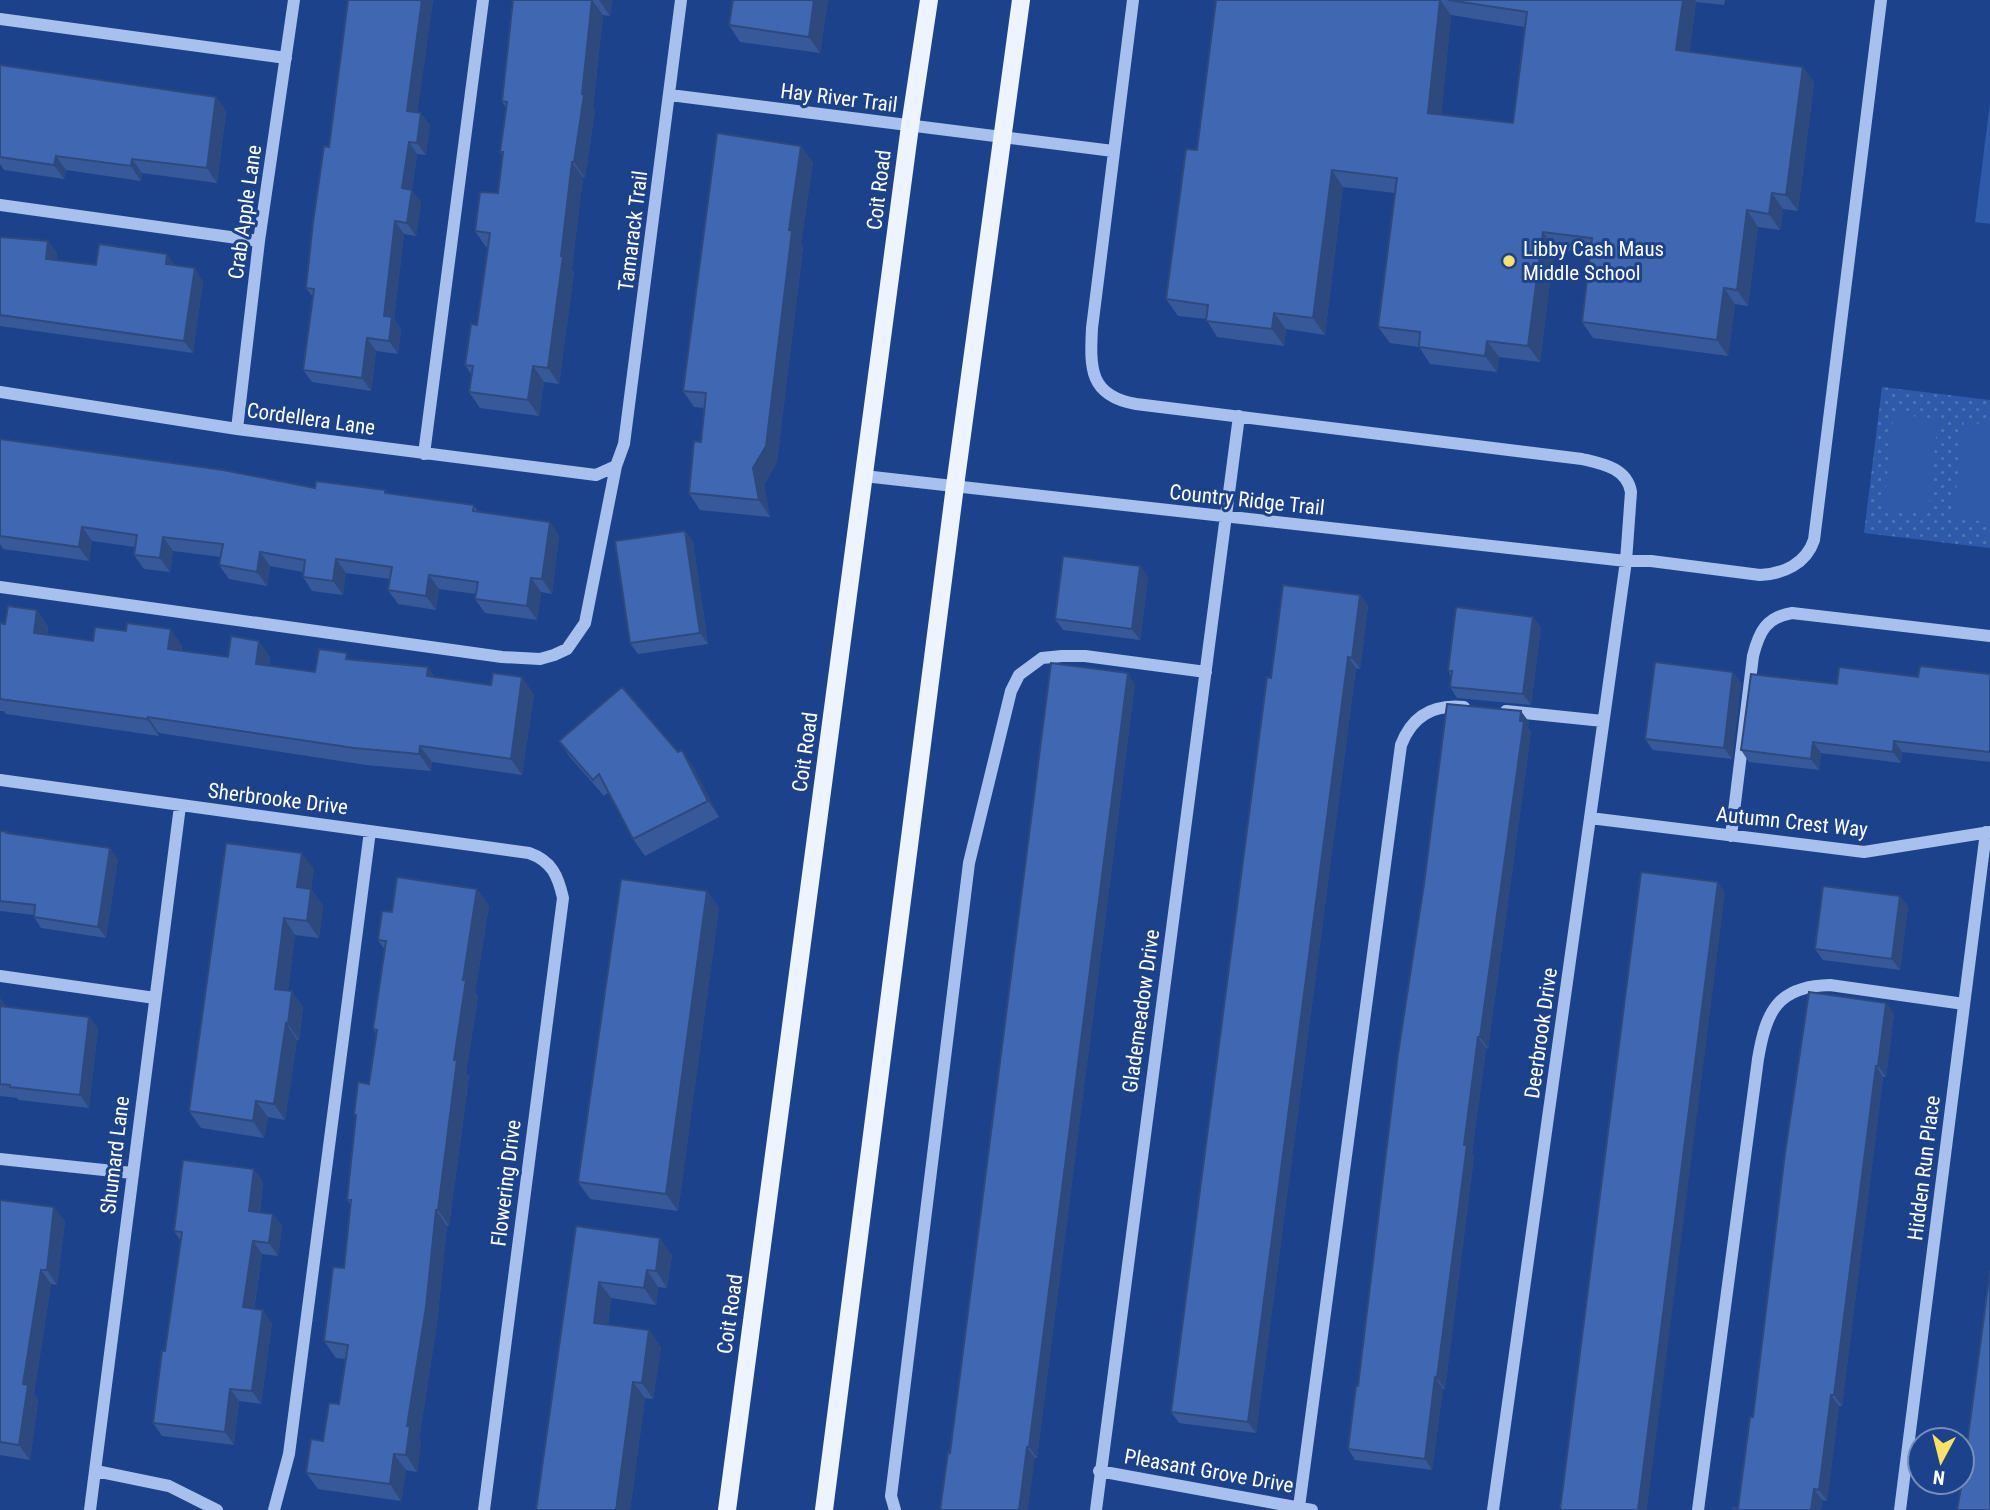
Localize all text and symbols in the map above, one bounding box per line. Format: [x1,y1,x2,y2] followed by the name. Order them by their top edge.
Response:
[779,79,899,117] street label: Hay River Trail
[224,143,266,281] street label: Crab Apple Lane
[862,149,896,231] street label: Coit Road
[614,169,652,293] street label: Tamarack Trail
[1523,237,1664,285] place label: Libby Cash Maus Middle School
[1501,253,1517,269] marker: Libby Cash Maus Middle School
[245,398,377,440] street label: Cordellera Lane
[1168,480,1326,520] street label: Country Ridge Trail
[788,710,822,794] street label: Coit Road
[207,779,349,820] street label: Sherbrooke Drive
[1715,802,1869,842] street label: Autumn Crest Way
[1118,928,1164,1094] street label: Glademeadow Drive
[1520,966,1562,1100] street label: Deerbrook Drive
[1903,1094,1945,1242] street label: Hidden Run Place
[96,1095,134,1215] street label: Shumard Lane
[486,1118,526,1248] street label: Flowering Drive
[713,1272,747,1356] street label: Coit Road
[1906,1426,1976,1496] north arrow
[1122,1444,1296,1498] street label: Pleasant Grove Drive
[1932,1465,1946,1490] text: N

